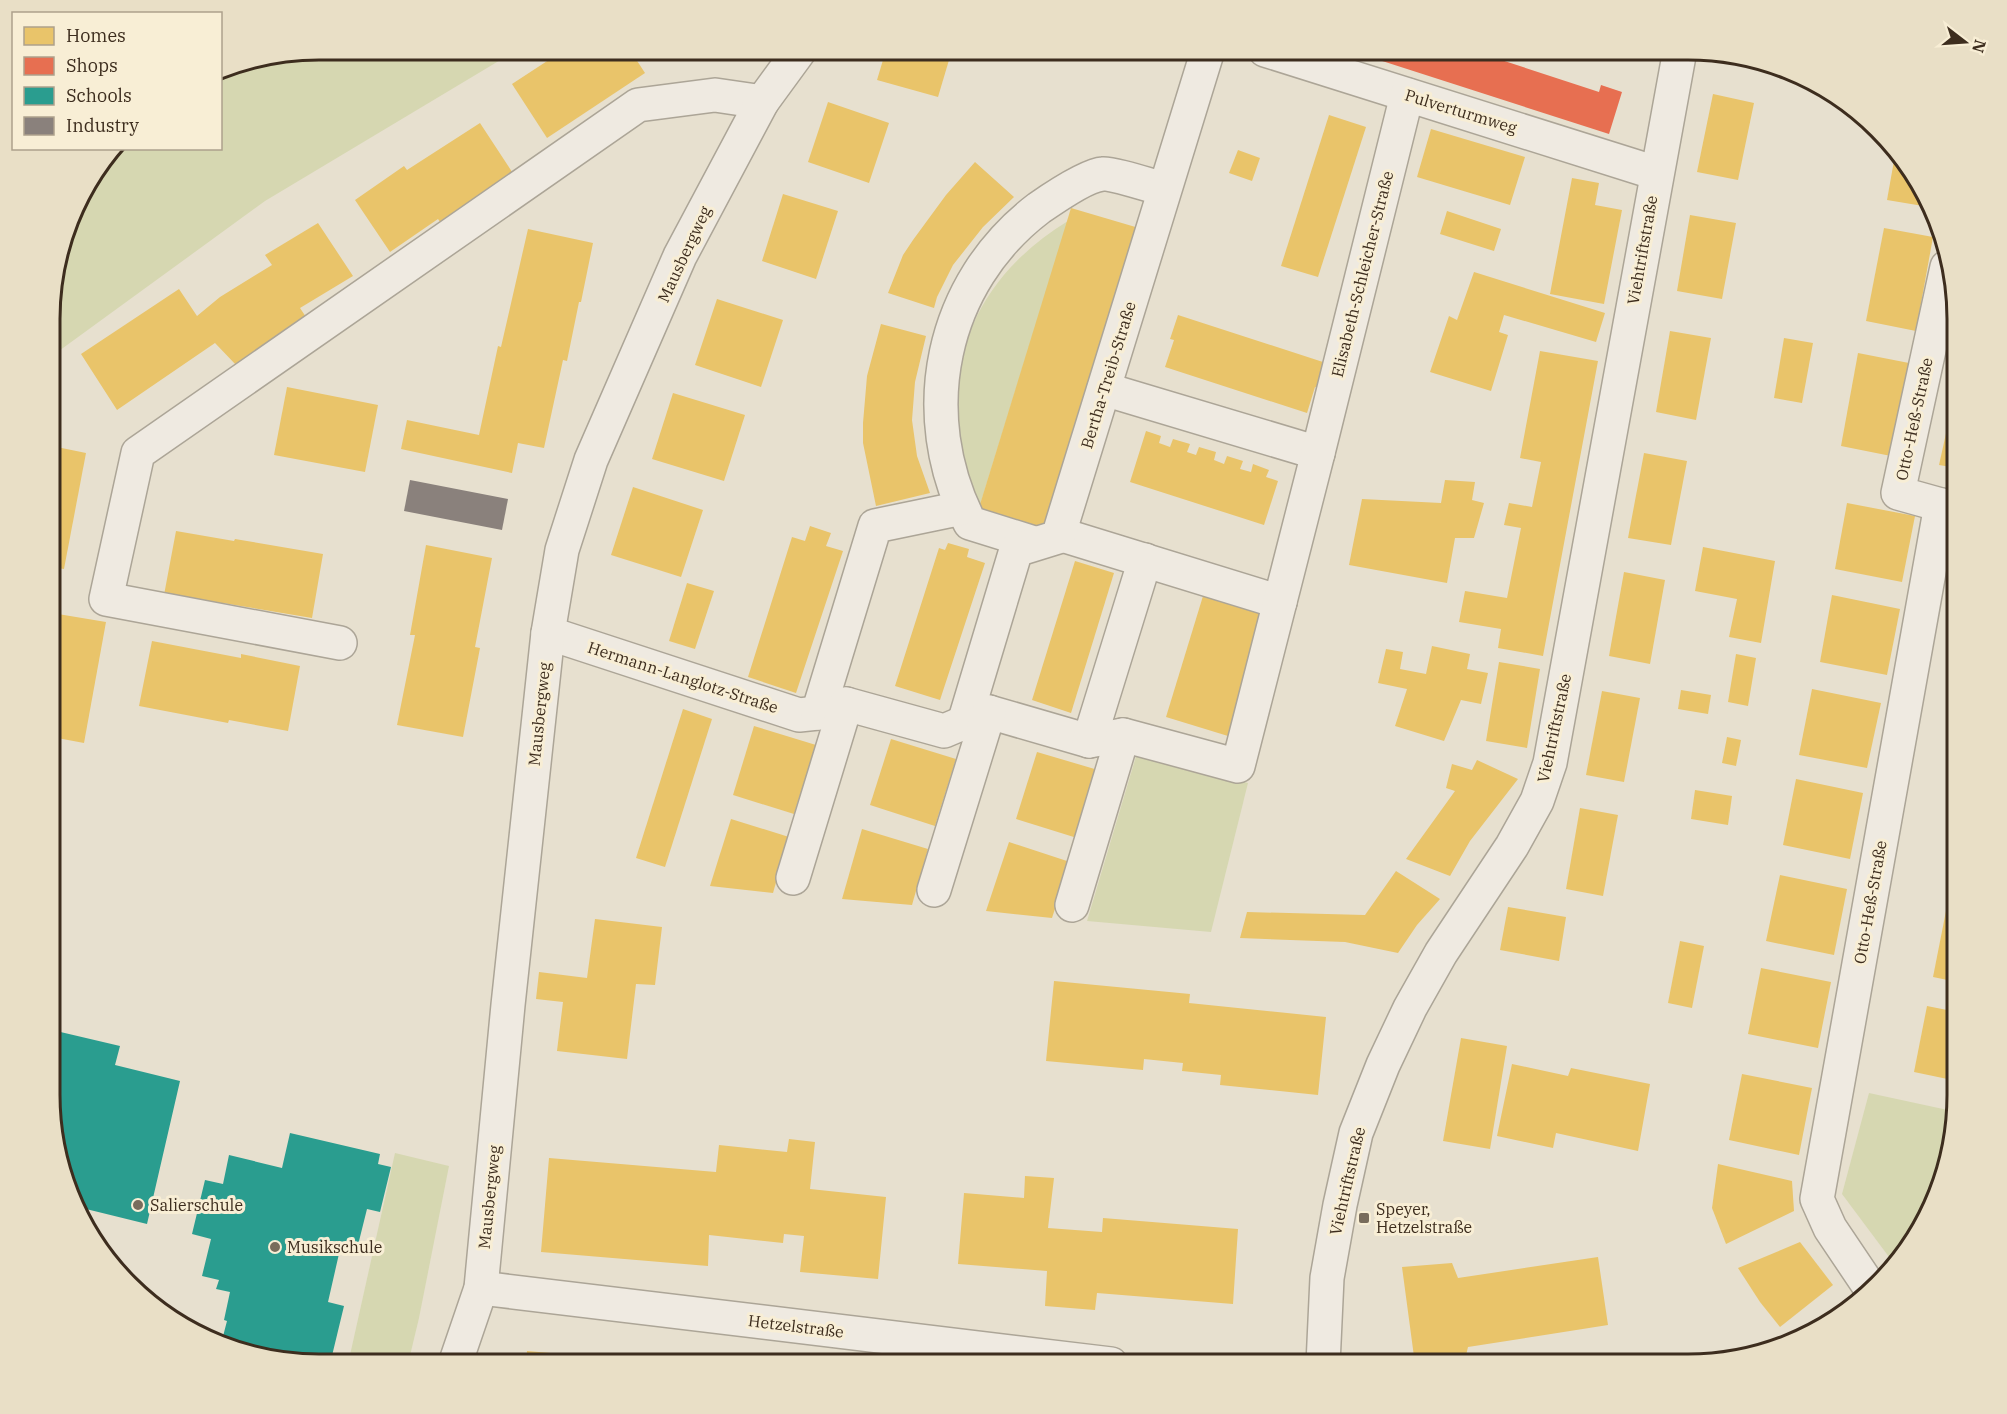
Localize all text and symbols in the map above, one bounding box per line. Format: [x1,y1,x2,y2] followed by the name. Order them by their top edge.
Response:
[12,12,222,150] legend
[1935,12,1995,72] north arrow
[66,24,126,47] text: Homes
[1968,37,1991,55] text: N
[66,54,118,77] text: Shops
[66,84,132,107] text: Schools
[1402,84,1520,138] street label: Pulverturmweg
[66,114,139,137] text: Industry
[1327,169,1397,379] street label: Elisabeth-Schleicher-Straße
[1623,194,1661,306] street label: Viehtriftstraße
[653,202,715,305] street label: Mausbergweg
[1076,299,1140,451] street label: Bertha-Treib-Straße
[1891,356,1937,482] street label: Otto-Heß-Straße
[585,637,781,717] street label: Hermann-Langlotz-Straße
[524,661,554,767] street label: Mausbergweg
[1533,672,1575,784] street label: Viehtriftstraße
[1849,839,1891,965] street label: Otto-Heß-Straße
[1325,1125,1369,1237] street label: Viehtriftstraße
[474,1144,504,1250] street label: Mausbergweg
[150,1195,243,1215] place label: Salierschule
[131,1198,145,1212] marker: Salierschule
[1376,1199,1472,1237] place label: Speyer, Hetzelstraße
[1357,1211,1371,1225] marker: Speyer, Hetzelstraße
[287,1237,382,1257] place label: Musikschule
[268,1240,282,1254] marker: Musikschule
[747,1310,845,1342] street label: Hetzelstraße

